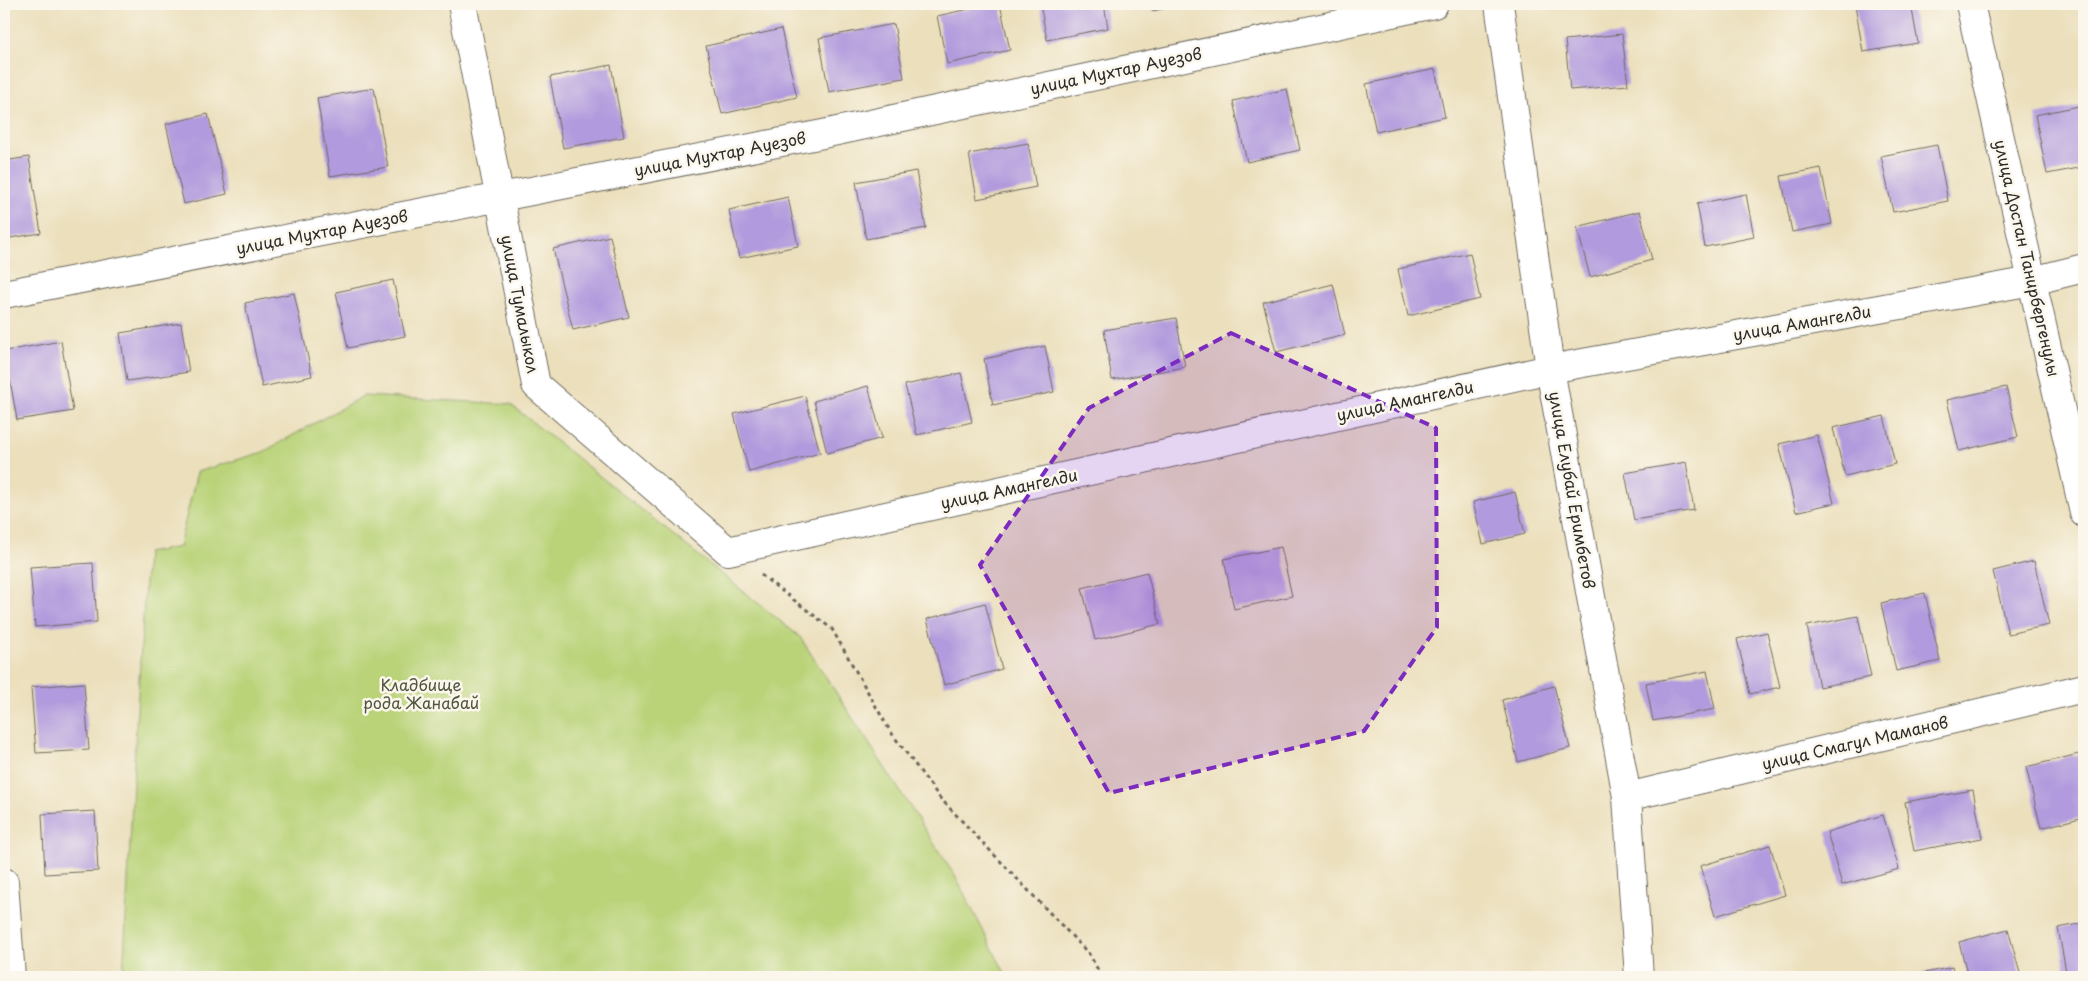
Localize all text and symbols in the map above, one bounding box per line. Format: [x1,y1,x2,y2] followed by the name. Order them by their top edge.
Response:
[1028,40,1204,100] street label: улица Мухтар Ауезов
[632,125,808,181] street label: улица Мухтар Ауезов
[1989,137,2067,379] street label: улица Достан Танирбергенулы
[234,203,410,259] street label: улица Мухтар Ауезов
[496,233,546,375] street label: улица Тумалыкол
[1731,298,1873,346] street label: улица Амангелди
[1334,374,1476,426] street label: улица Амангелди
[1544,389,1602,591] street label: улица Елубай Еримбетов
[938,462,1080,514] street label: улица Амангелди
[363,672,479,714] park label: Кладбище рода Жанабай
[1759,709,1950,775] street label: улица Смагул Маманов

